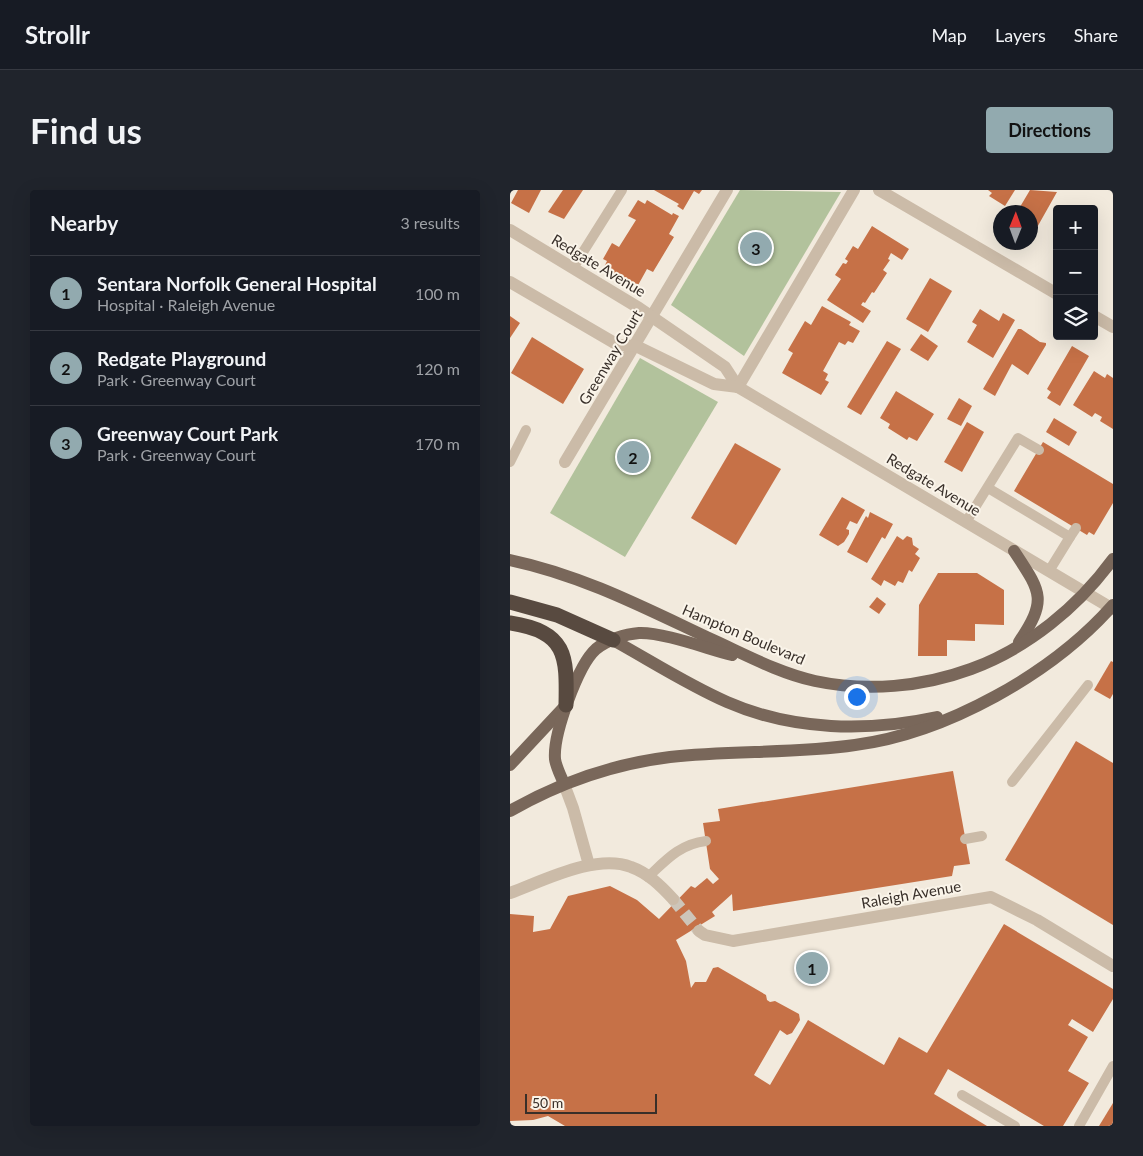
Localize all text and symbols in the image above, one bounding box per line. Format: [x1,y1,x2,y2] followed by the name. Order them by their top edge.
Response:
[25,20,90,49] text: Strollr
[931,24,967,46] text: Map
[995,24,1046,46] text: Layers
[1074,24,1118,46] text: Share
[986,107,1113,153] button: Directions
[30,109,142,151] text: Find us
[993,205,1038,250] north arrow
[1053,205,1098,340] map controls
[1053,205,1098,250] button: +
[50,210,118,235] text: Nearby
[400,213,460,232] text: 3 results
[740,229,772,267] pin: 3
[549,230,649,300] street label: Redgate Avenue
[1053,250,1098,295] button: −
[97,272,377,295] text: Sentara Norfolk General Hospital
[61,284,71,303] text: 1
[415,284,460,303] text: 100 m
[97,295,275,314] text: Hospital · Raleigh Avenue
[1053,295,1098,340] button: layers
[574,306,646,408] street label: Greenway Court
[97,347,266,370] text: Redgate Playground
[61,359,71,378] text: 2
[415,359,460,378] text: 120 m
[97,370,256,389] text: Park · Greenway Court
[97,422,278,445] text: Greenway Court Park
[61,434,71,453] text: 3
[415,434,460,453] text: 170 m
[617,438,649,476] pin: 2
[97,445,256,464] text: Park · Greenway Court
[884,449,984,519] street label: Redgate Avenue
[680,600,808,668] street label: Hampton Boulevard
[844,684,870,710] your location
[860,876,962,912] street label: Raleigh Avenue
[796,949,828,987] pin: 1
[525,1091,658,1114] scale bar
[532,1094,563,1111] text: 50 m

